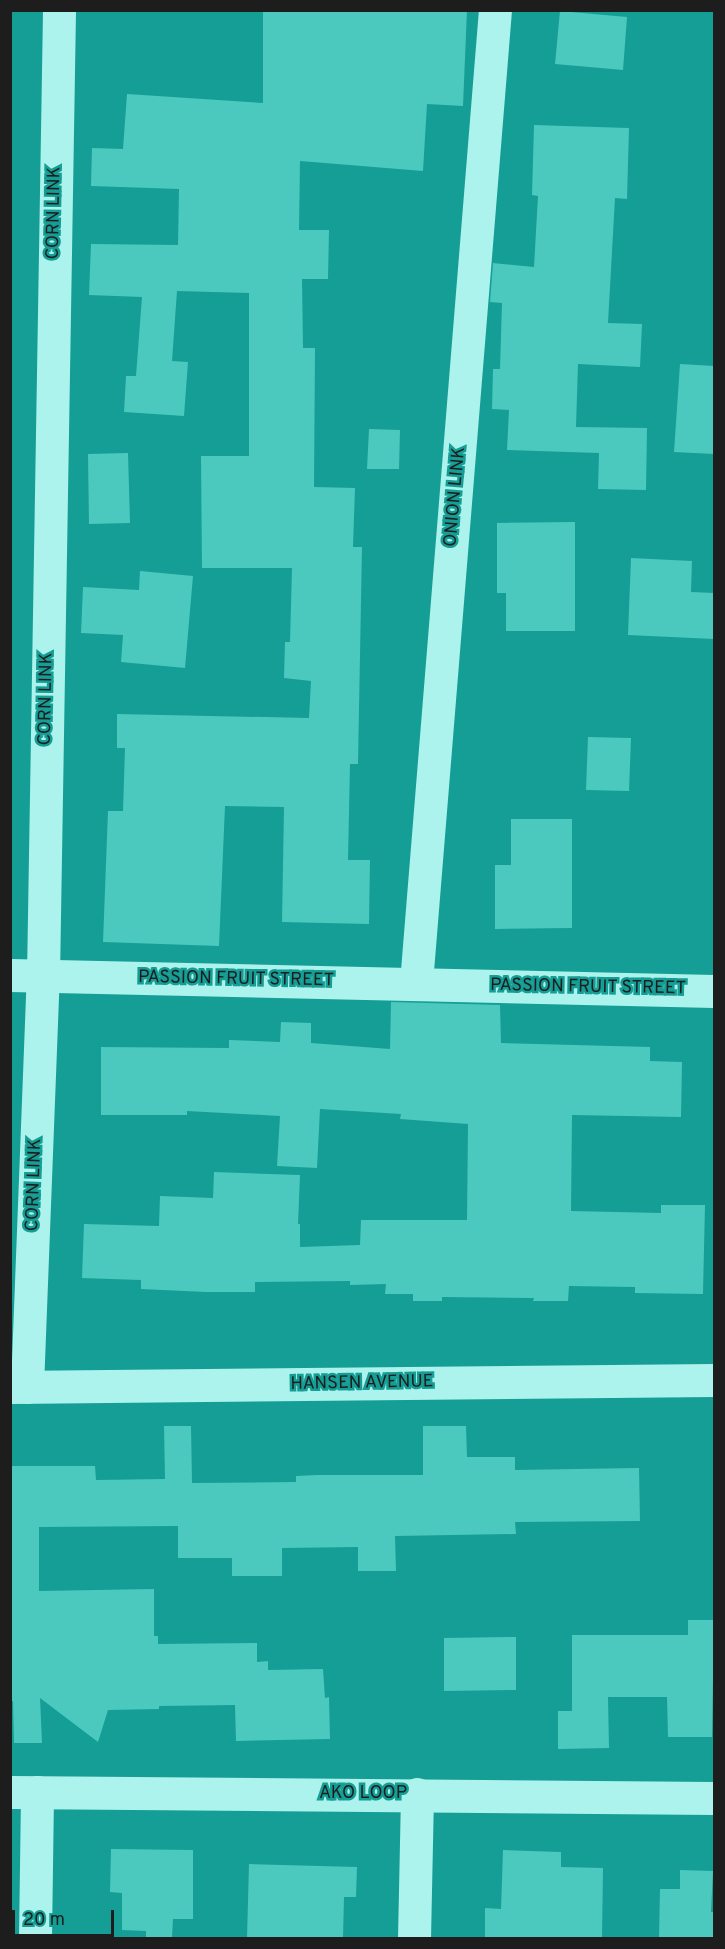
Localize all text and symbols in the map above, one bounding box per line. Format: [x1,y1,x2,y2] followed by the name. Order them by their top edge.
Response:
[43,166,67,260] street label: CORN LINK
[441,446,471,548] street label: ONION LINK
[35,652,59,746] street label: CORN LINK
[137,967,335,993] street label: PASSION FRUIT STREET
[489,975,687,1001] street label: PASSION FRUIT STREET
[23,1138,47,1232] street label: CORN LINK
[290,1372,434,1396] street label: HANSEN AVENUE
[319,1783,407,1805] street label: AKO LOOP
[15,1898,117,1936] scale bar
[23,1909,65,1932] text: 20 m

